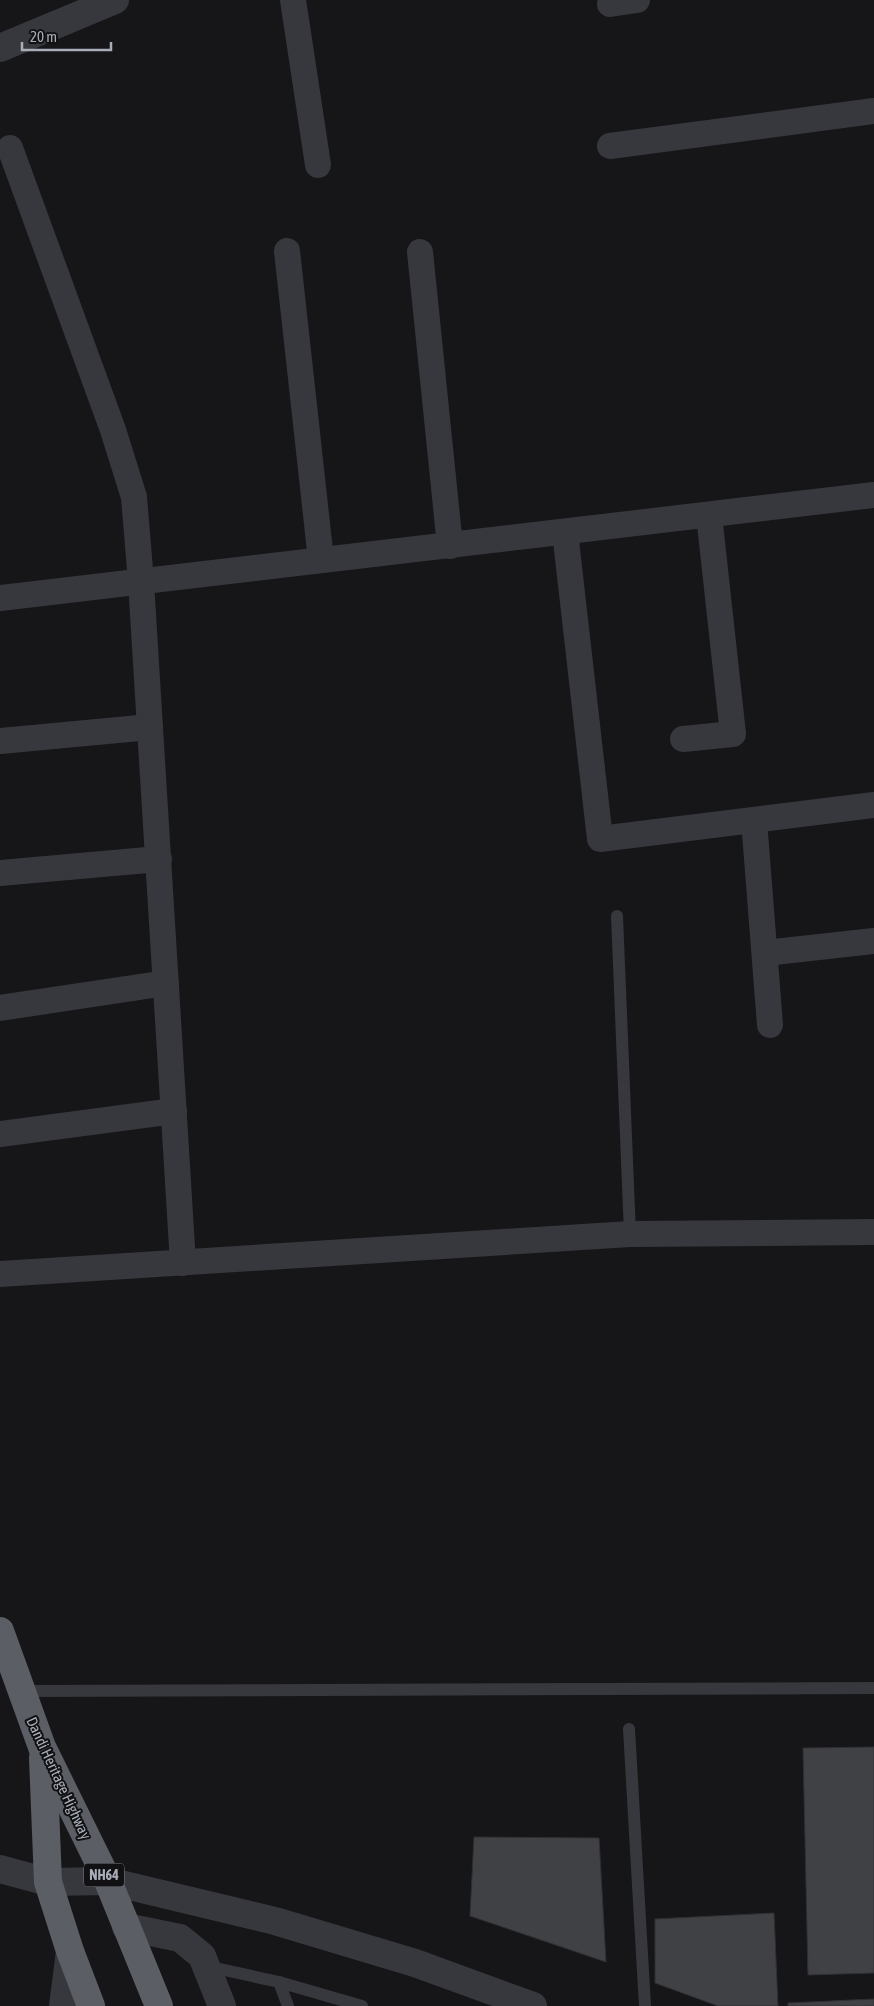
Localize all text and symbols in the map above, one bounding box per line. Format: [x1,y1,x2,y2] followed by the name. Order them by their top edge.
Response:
[22,20,111,52] scale bar
[30,28,57,45] text: 20 m
[23,1714,95,1842] street label: Dandi Heritage Highway
[84,1864,124,1886] road number: NH64

